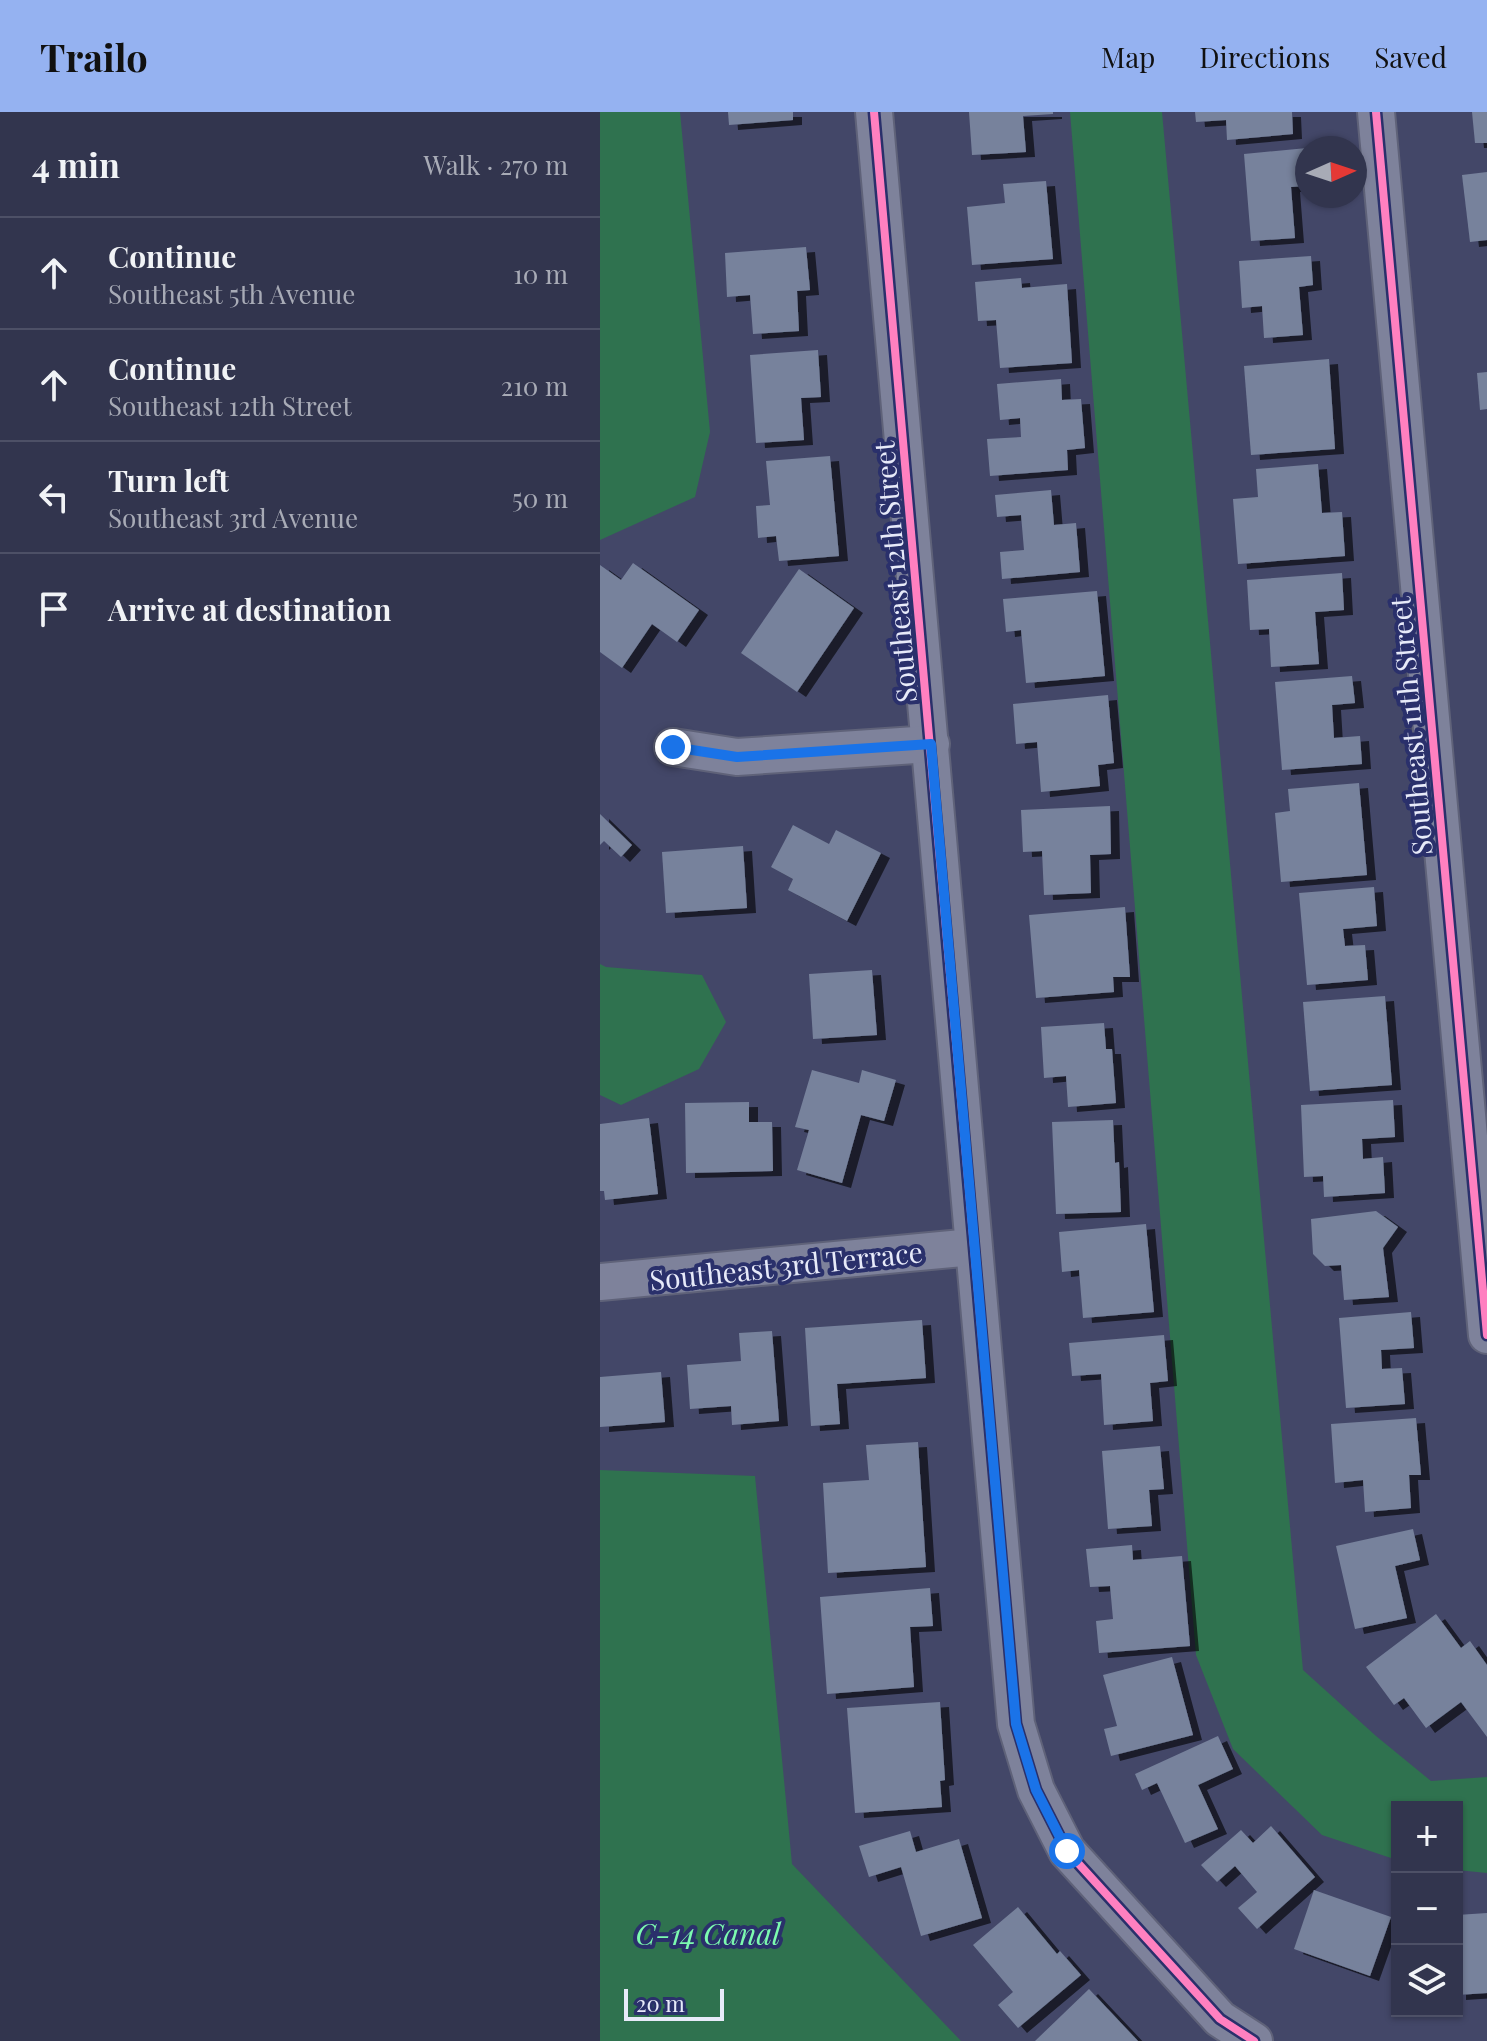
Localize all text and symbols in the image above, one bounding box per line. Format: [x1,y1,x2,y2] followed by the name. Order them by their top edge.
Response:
[40,31,148,82] text: Trailo
[1101,38,1155,75] text: Map
[1199,38,1330,75] text: Directions
[1374,38,1447,75] text: Saved
[1295,136,1367,208] north arrow
[32,141,120,187] text: 4 min
[423,147,568,182] text: Walk · 270 m
[108,236,236,276] text: Continue
[32,251,76,295] icon: ahead
[513,256,568,291] text: 10 m
[108,276,356,311] text: Southeast 5th Avenue
[108,348,236,388] text: Continue
[32,363,76,407] icon: ahead
[501,368,568,403] text: 210 m
[108,388,352,423] text: Southeast 12th Street
[864,439,924,704] street label: Southeast 12th Street
[108,460,229,500] text: Turn left
[32,475,76,519] icon: left
[512,480,568,515] text: 50 m
[108,500,358,535] text: Southeast 3rd Avenue
[32,587,76,631] icon: arrive
[108,589,391,629] text: Arrive at destination
[1380,594,1440,857] street label: Southeast 11th Street
[655,729,691,765] route end
[648,1232,924,1298] street label: Southeast 3rd Terrace
[1391,1801,1463,2017] map controls
[1391,1801,1463,1873] button: +
[1049,1833,1085,1869] route start
[1391,1873,1463,1945] button: −
[635,1913,782,1953] water label: C-14 Canal
[1391,1945,1463,2017] button: layers
[624,1985,724,2021] scale bar
[636,1988,685,2018] text: 20 m

